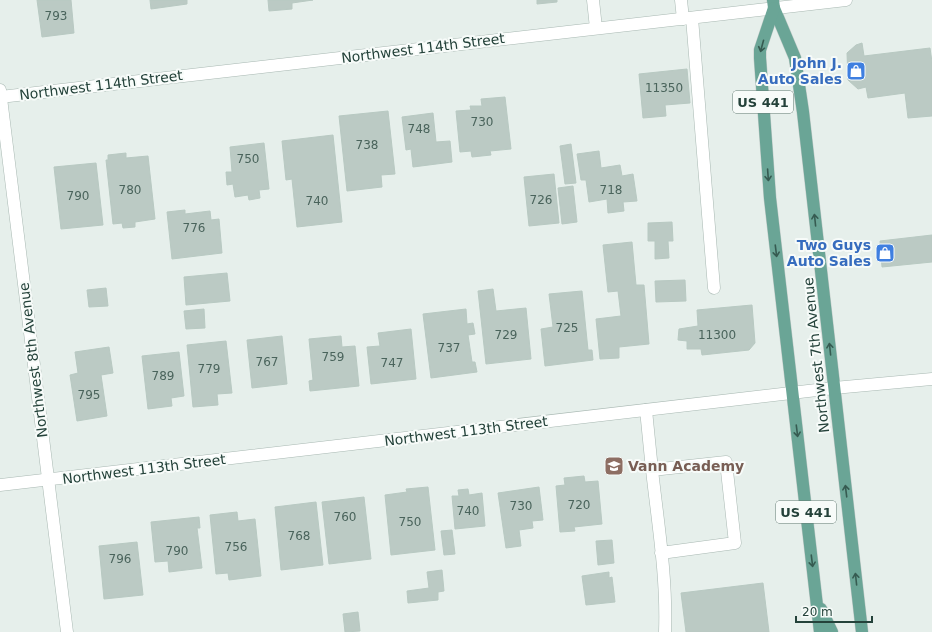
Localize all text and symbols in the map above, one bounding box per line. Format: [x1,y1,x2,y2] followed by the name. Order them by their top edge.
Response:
[45,9,67,23] house number: 793
[340,30,506,66] street label: Northwest 114th Street
[758,39,765,52] one-way arrow
[758,55,842,87] place label: John J. Auto Sales
[845,60,867,82] shop icon: John J. Auto Sales
[18,67,184,103] street label: Northwest 114th Street
[645,81,683,95] house number: 11350
[733,91,793,113] road number: US 441
[471,115,493,129] house number: 730
[408,122,430,136] house number: 748
[356,138,378,152] house number: 738
[237,152,259,166] house number: 750
[765,168,772,181] one-way arrow
[119,183,141,197] house number: 780
[600,183,622,197] house number: 718
[67,189,89,203] house number: 790
[530,193,552,207] house number: 726
[306,194,328,208] house number: 740
[812,214,819,227] one-way arrow
[183,221,205,235] house number: 776
[787,237,871,269] place label: Two Guys Auto Sales
[874,242,896,264] shop icon: Two Guys Auto Sales
[772,244,780,257] one-way arrow
[800,276,832,434] street label: Northwest 7th Avenue
[16,282,50,438] street label: Northwest 8th Avenue
[556,321,578,335] house number: 725
[495,328,517,342] house number: 729
[698,328,736,342] house number: 11300
[438,341,460,355] house number: 737
[826,343,834,356] one-way arrow
[322,350,344,364] house number: 759
[256,355,278,369] house number: 767
[381,356,403,370] house number: 747
[198,362,220,376] house number: 779
[152,369,174,383] house number: 789
[78,388,100,402] house number: 795
[383,413,549,449] street label: Northwest 113th Street
[793,424,801,437] one-way arrow
[61,451,227,487] street label: Northwest 113th Street
[603,455,625,477] school or university icon: Vann Academy
[628,458,744,474] place label: Vann Academy
[843,485,850,498] one-way arrow
[568,498,590,512] house number: 720
[510,499,532,513] house number: 730
[776,501,836,523] road number: US 441
[457,504,479,518] house number: 740
[334,510,356,524] house number: 760
[399,515,421,529] house number: 750
[288,529,310,543] house number: 768
[225,540,247,554] house number: 756
[166,544,188,558] house number: 790
[109,552,131,566] house number: 796
[808,554,816,567] one-way arrow
[852,573,860,586] one-way arrow
[796,598,872,624] scale bar
[802,605,833,619] text: 20 m

